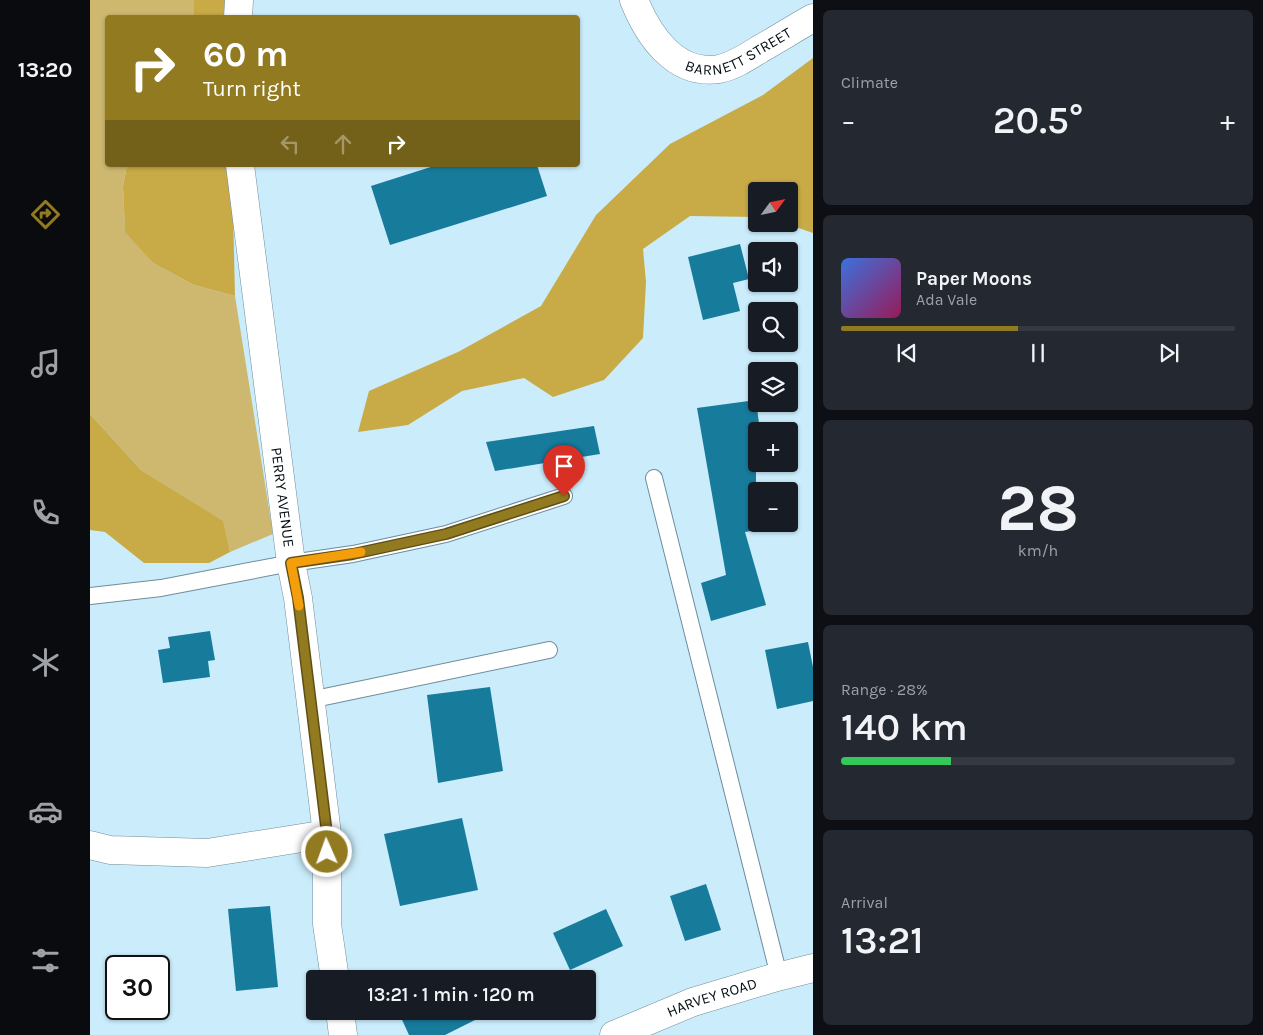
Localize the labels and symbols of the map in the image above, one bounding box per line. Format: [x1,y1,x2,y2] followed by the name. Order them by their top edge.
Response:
[683,23,795,79] street label: BARNETT STREET
[748,182,798,232] north arrow
[543,445,585,496] pin
[267,446,298,548] street label: PERRY AVENUE
[300,825,352,877] position arrow
[105,955,170,1020] speed limit sign: 30
[664,974,759,1021] street label: HARVEY ROAD

